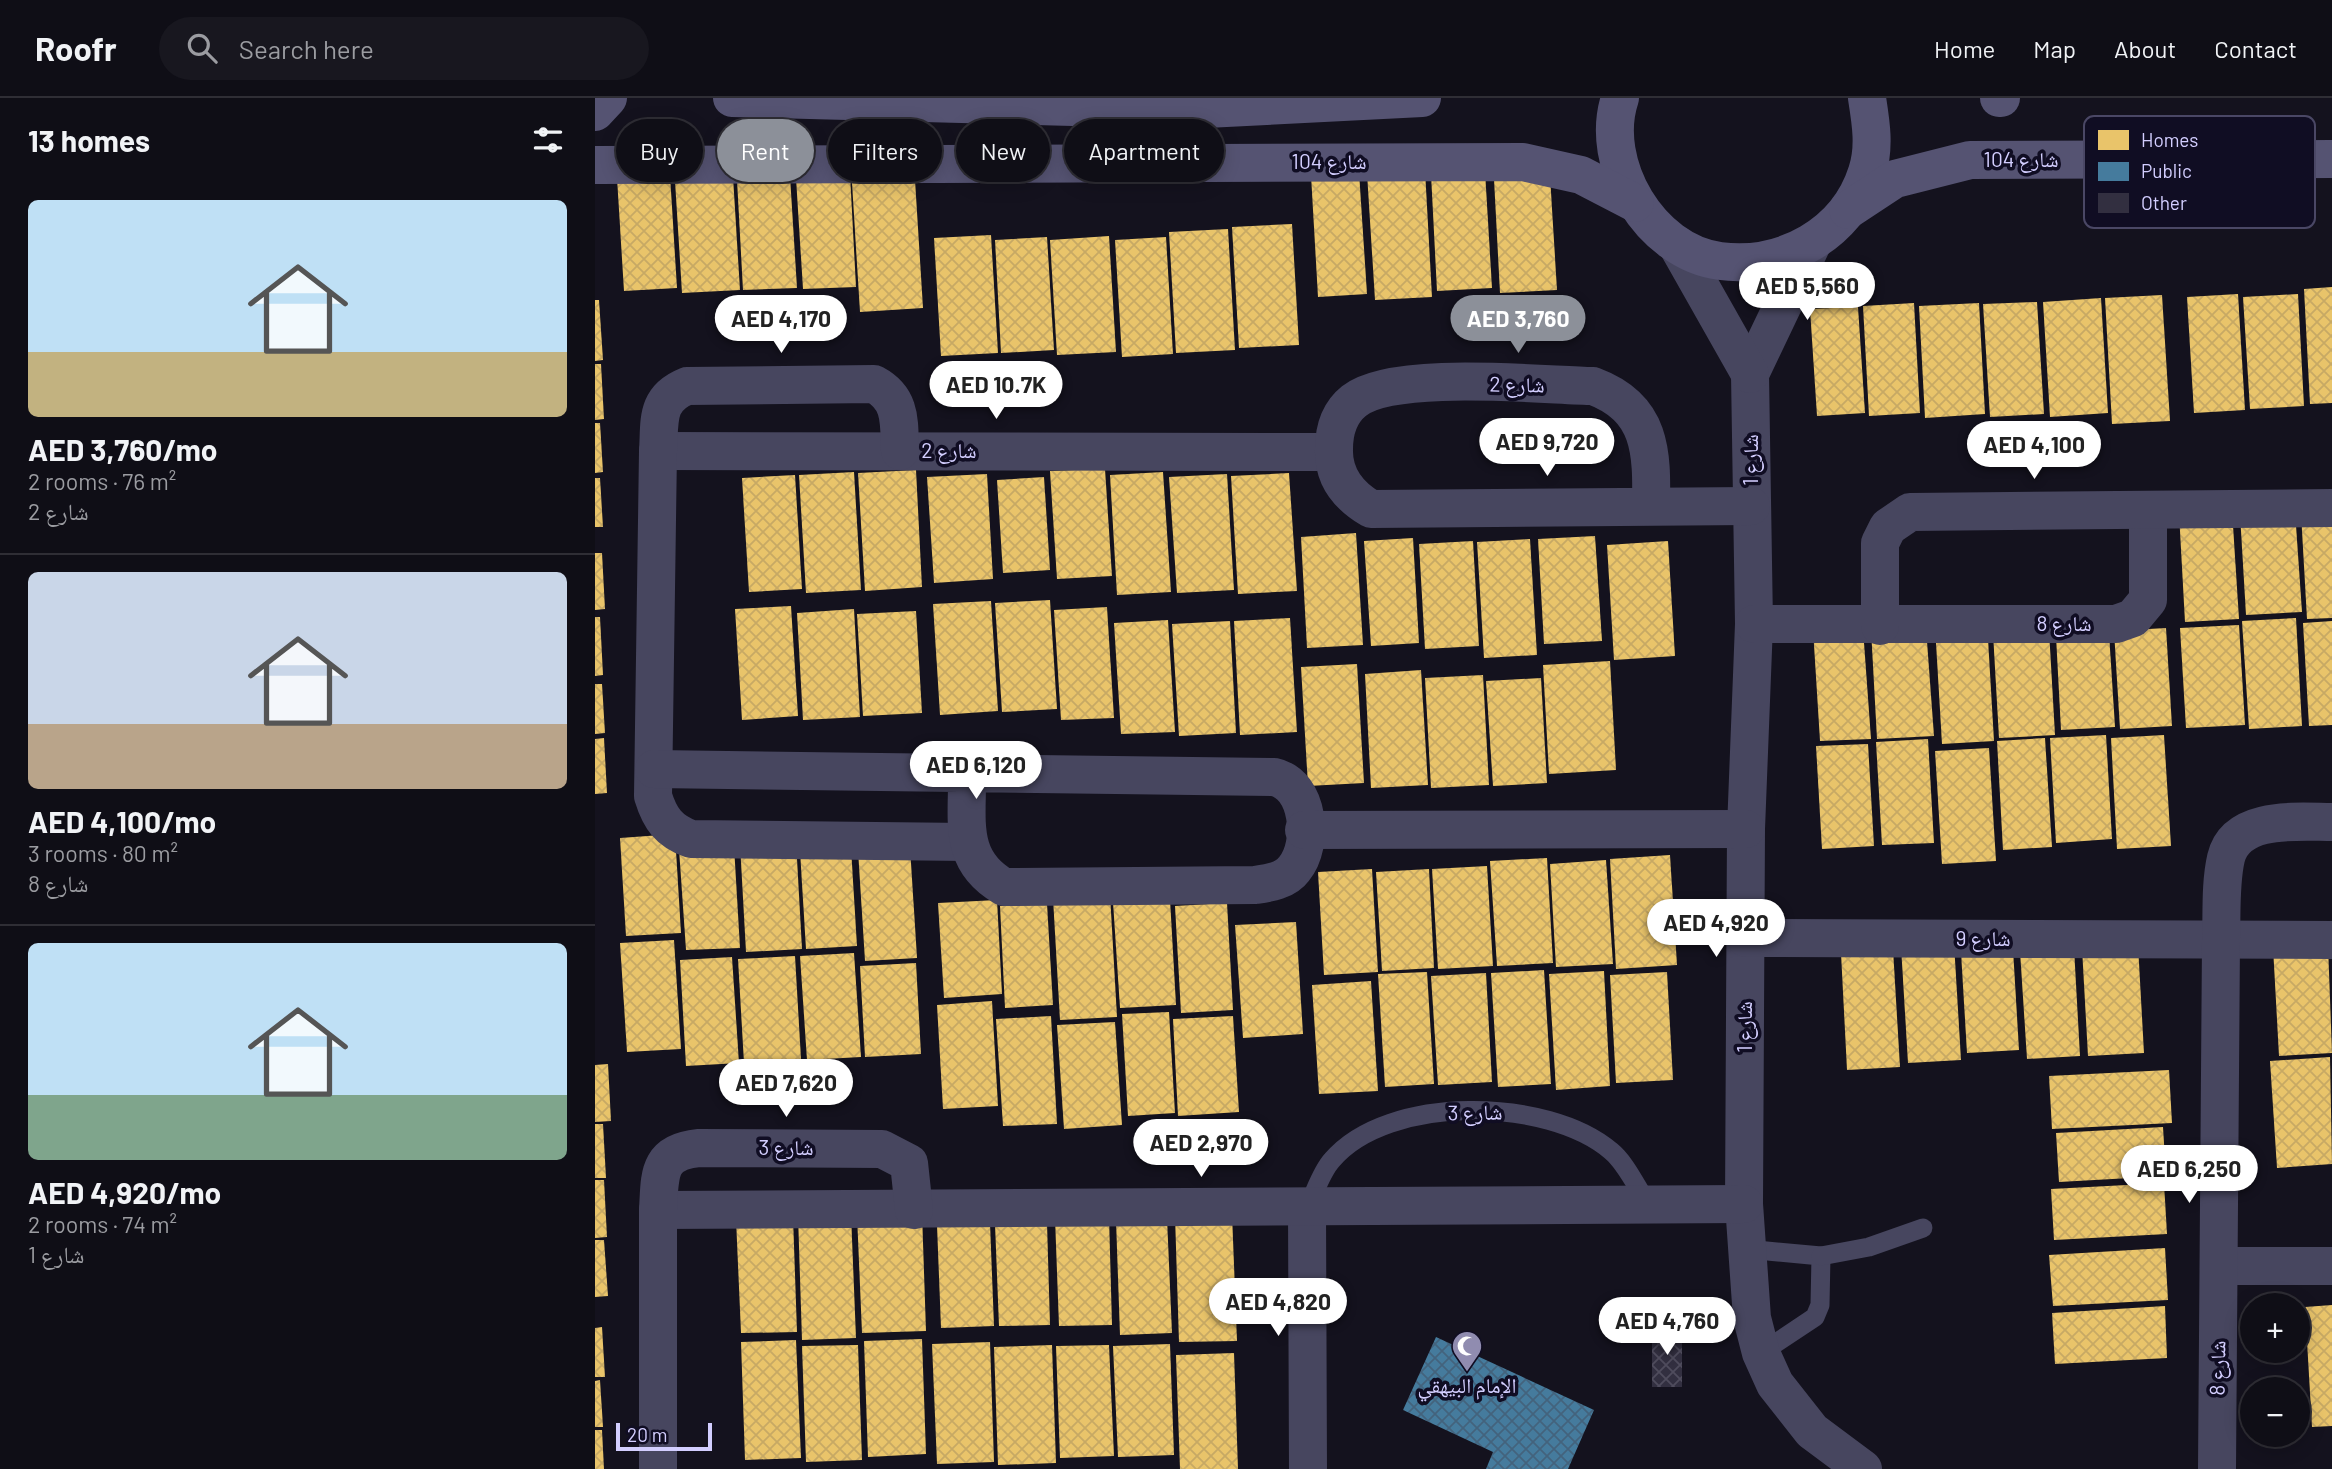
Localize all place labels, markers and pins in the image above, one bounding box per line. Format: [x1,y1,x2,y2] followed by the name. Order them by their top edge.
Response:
[1727,262,1887,322] pin: AED 5,560
[701,296,861,355] pin: AED 4,170
[1438,296,1598,355] pin: AED 3,760
[916,362,1076,421] pin: AED 10.7K
[1467,418,1627,478] pin: AED 9,720
[1954,422,2114,481] pin: AED 4,100
[896,742,1056,801] pin: AED 6,120
[1636,900,1796,959] pin: AED 4,920
[706,1060,866,1119] pin: AED 7,620
[1121,1119,1281,1179] pin: AED 2,970
[2109,1146,2269,1205] pin: AED 6,250
[1198,1278,1358,1338] pin: AED 4,820
[1587,1298,1747,1357] pin: AED 4,760
[1450,1329,1484,1373] mosque icon: الإمام البيهقي
[1418,1372,1516,1402] place label: الإمام البيهقي

